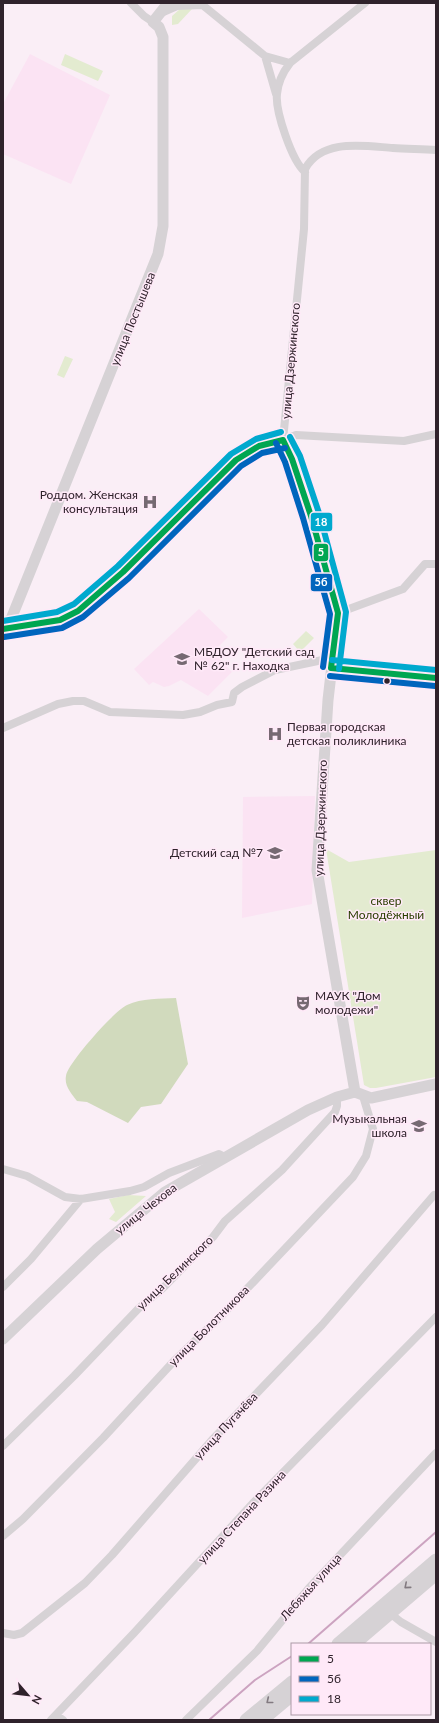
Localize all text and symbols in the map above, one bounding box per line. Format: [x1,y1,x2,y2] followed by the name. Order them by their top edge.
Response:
[107,270,158,368] street label: улица Постышева
[278,302,303,420] street label: улица Дзержинского
[40,487,138,516] place label: Роддом. Женская консультация
[141,493,159,511] hospital icon: Роддом. Женская консультация
[310,512,333,532] line badge: 18
[315,515,327,528] text: 18
[313,543,329,562] line badge: 5
[318,545,324,558] text: 5
[310,573,333,592] line badge: 5б
[315,575,328,588] text: 5б
[194,644,315,673] place label: МБДОУ "Детский сад № 62" г. Находка
[173,650,191,668] school or university icon: МБДОУ "Детский сад № 62" г. Находка
[382,676,392,686] unlabelled marker
[287,719,407,748] place label: Первая городская детская поликлиника
[266,725,284,743] hospital icon: Первая городская детская поликлиника
[311,759,330,876] street label: улица Дзержинского
[266,844,284,862] school or university icon: Детский сад №7
[170,845,263,860] place label: Детский сад №7
[348,893,424,922] park label: сквер Молодёжный
[315,988,381,1017] place label: МАУК "Дом молодежи"
[294,994,312,1012] theatre icon: МАУК "Дом молодежи"
[332,1111,407,1140] place label: Музыкальная школа
[410,1117,428,1135] school or university icon: Музыкальная школа
[112,1180,180,1237] street label: улица Чехова
[133,1232,216,1313] street label: улица Белинского
[165,1282,252,1369] street label: улица Болотникова
[191,1389,260,1462] street label: улица Пугачёва
[194,1467,289,1566] street label: улица Степана Разина
[276,1550,345,1624] street label: Лебяжья улица
[405,1582,412,1589] one-way arrow
[291,1643,431,1715] legend
[327,1651,334,1666] text: 5
[327,1671,341,1686] text: 5б
[8,1675,48,1715] north arrow
[327,1691,341,1706] text: 18
[30,1693,45,1707] text: N
[266,1696,273,1703] one-way arrow

